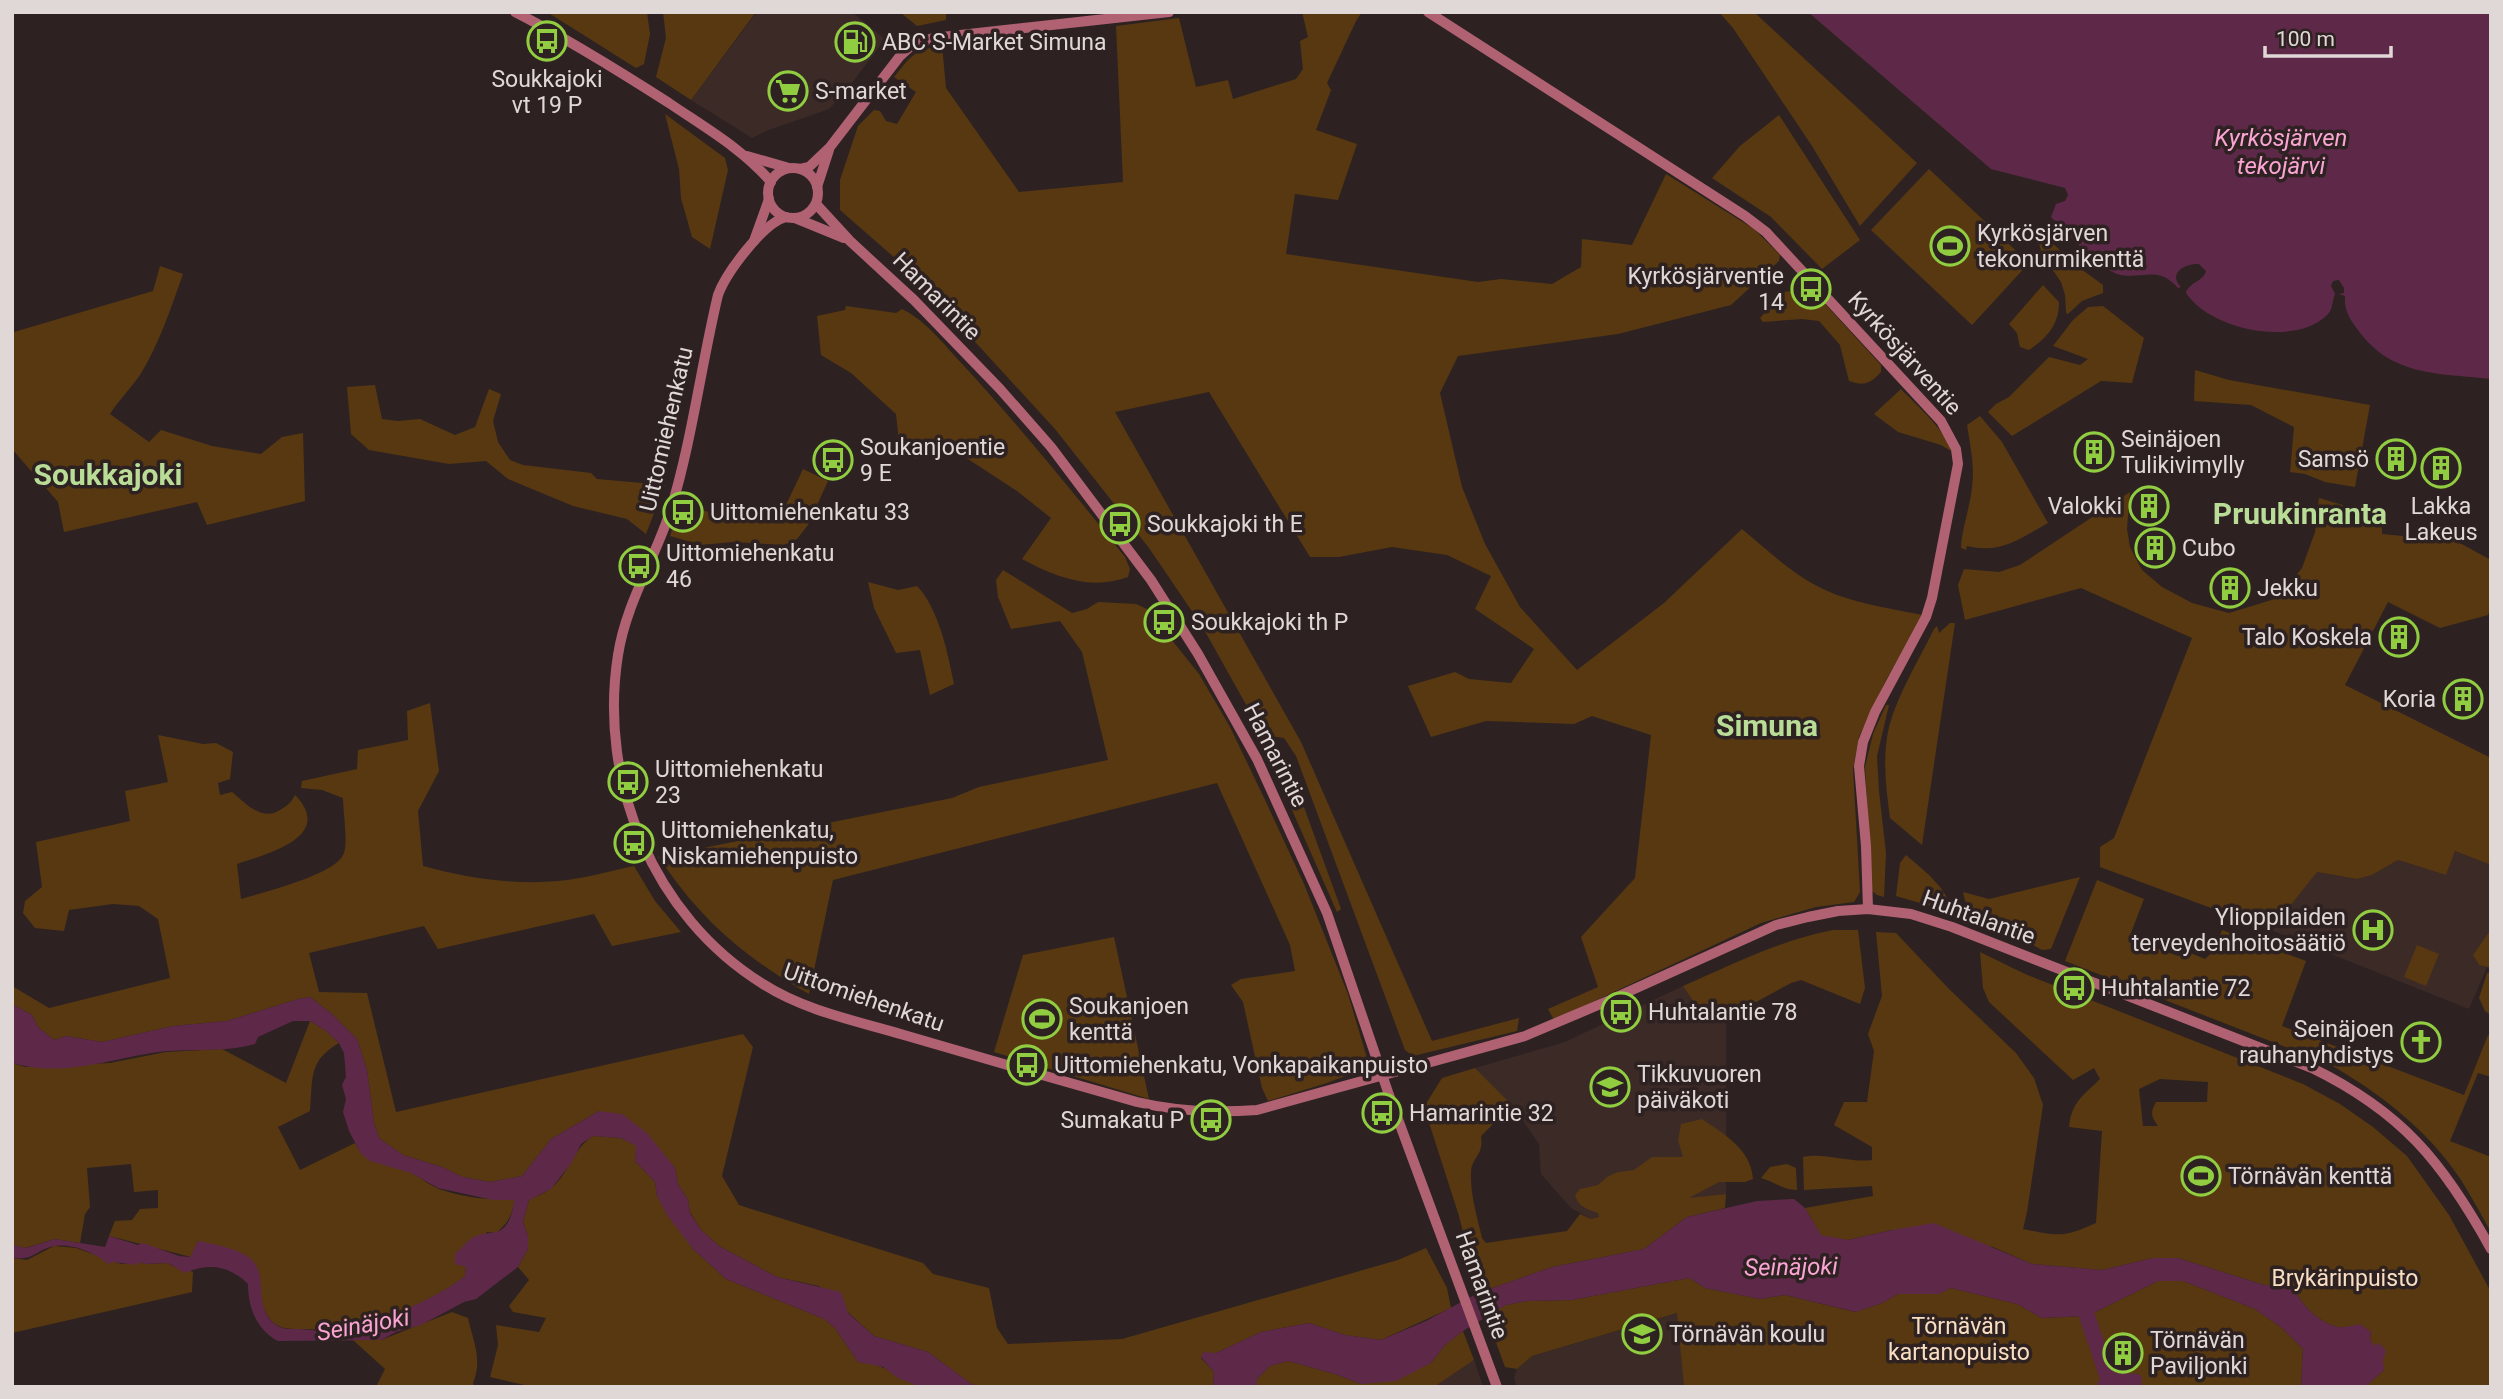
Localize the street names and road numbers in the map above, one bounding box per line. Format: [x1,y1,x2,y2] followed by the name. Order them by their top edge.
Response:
[887,247,986,346] street label: Hamarintie
[1842,286,1967,421] street label: Kyrkösjärventie
[634,344,699,514] street label: Uittomiehenkatu
[1238,699,1313,812] street label: Hamarintie
[1919,885,2039,950] street label: Huhtalantie
[780,957,948,1038] street label: Uittomiehenkatu
[1450,1227,1514,1343] street label: Hamarintie

